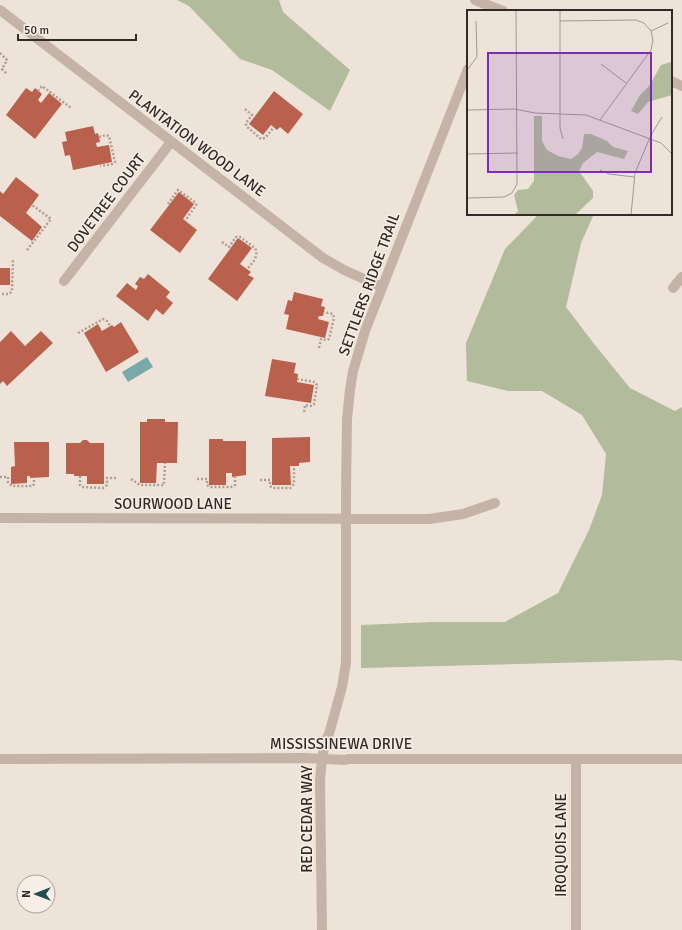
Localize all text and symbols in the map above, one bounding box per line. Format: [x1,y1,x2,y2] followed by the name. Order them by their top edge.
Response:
[467,10,672,215] inset map
[18,16,136,42] scale bar
[24,23,49,38] text: 50 m
[125,86,269,200] street label: PLANTATION WOOD LANE
[63,150,149,256] street label: DOVETREE COURT
[335,210,403,358] street label: SETTLERS RIDGE TRAIL
[114,495,232,513] street label: SOURWOOD LANE
[270,735,412,753] street label: MISSISSINEWA DRIVE
[298,765,316,873] street label: RED CEDAR WAY
[552,793,570,897] street label: IROQUOIS LANE
[16,874,56,914] north arrow
[20,890,33,898] text: N

